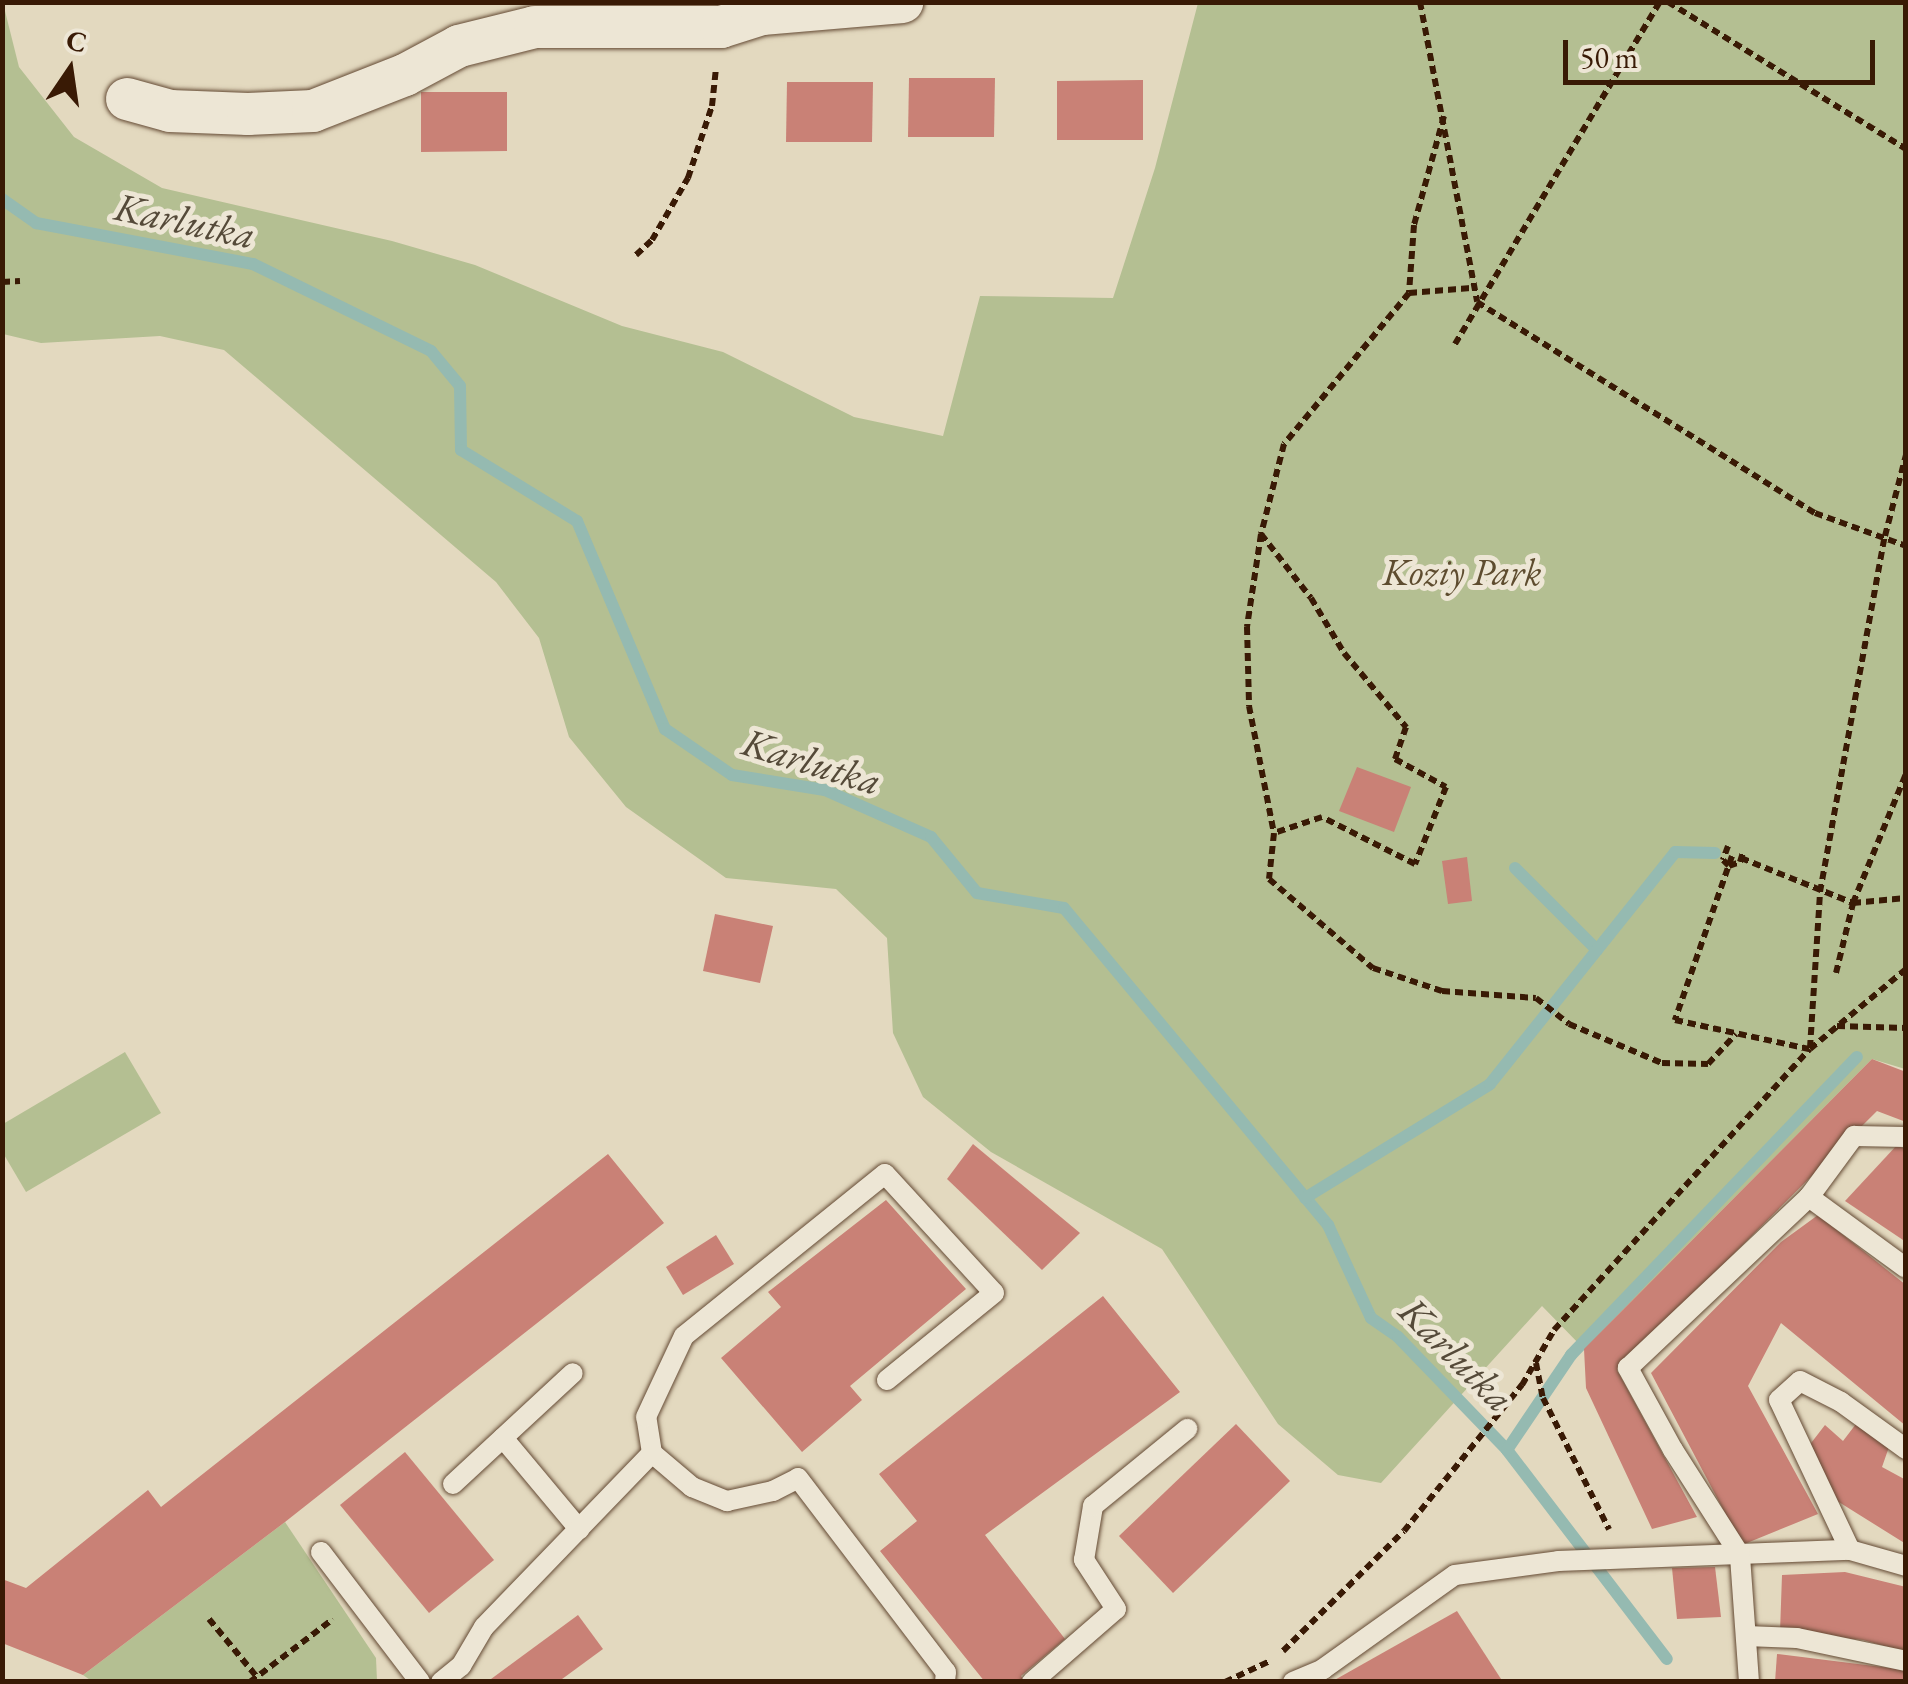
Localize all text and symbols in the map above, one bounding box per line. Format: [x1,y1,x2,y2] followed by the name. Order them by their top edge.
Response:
[20,20,120,120] north arrow
[1568,20,1880,82] scale bar
[63,21,90,61] text: С
[1580,38,1638,77] text: 50 m
[110,182,260,258] water label: Karlutka
[1382,549,1542,595] park label: Koziy Park
[737,717,887,805] water label: Karlutka
[1390,1287,1524,1421] water label: Karlutka

